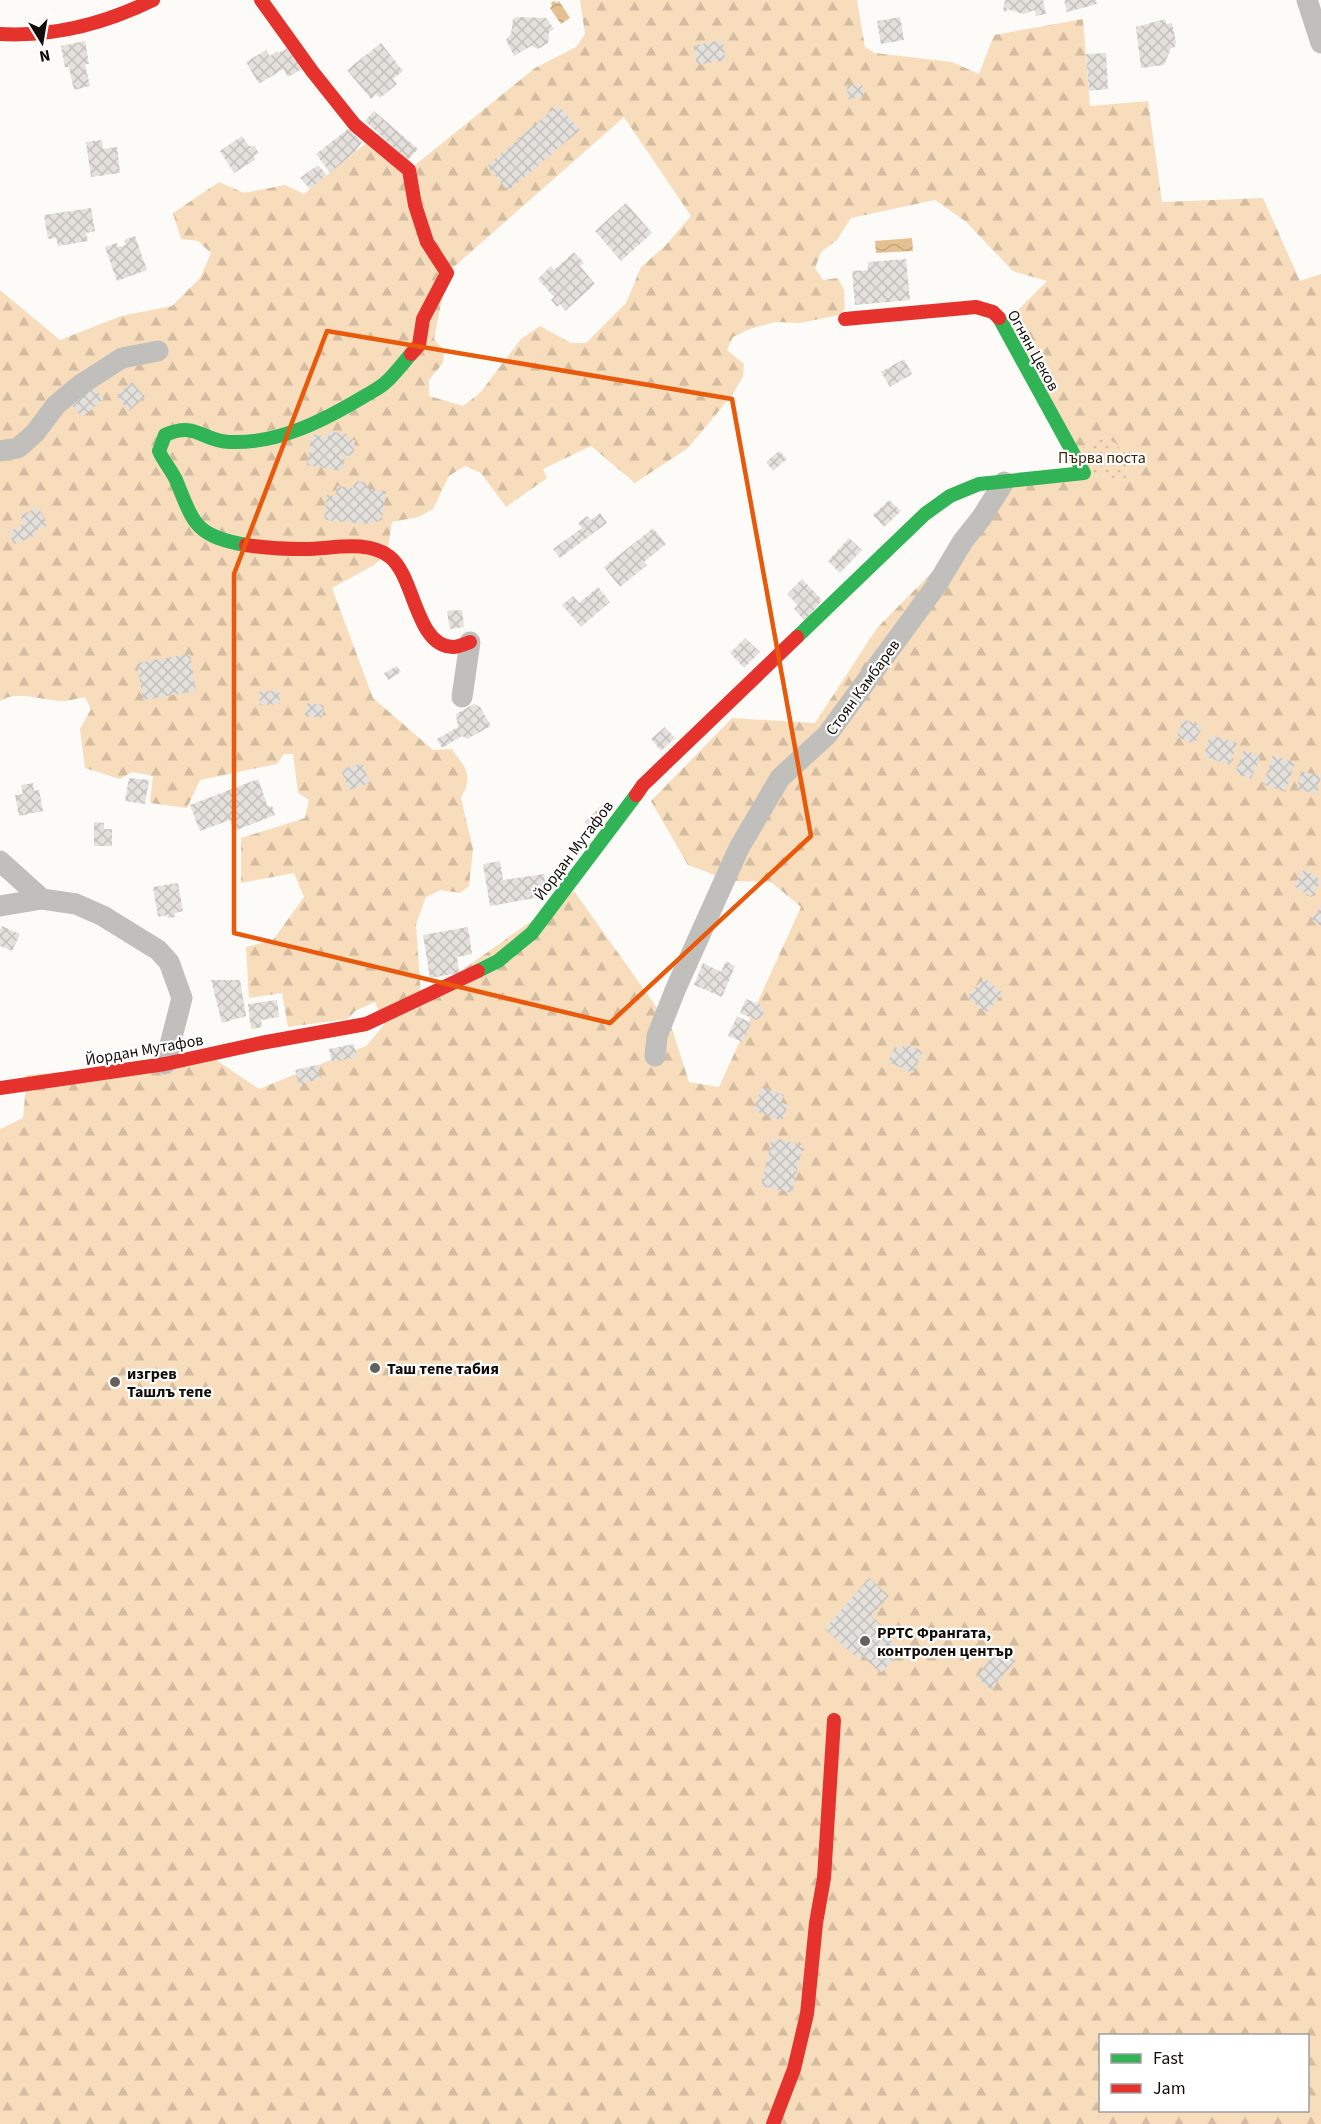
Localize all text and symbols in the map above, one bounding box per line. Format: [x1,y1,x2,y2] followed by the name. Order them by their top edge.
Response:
[12,12,72,72] north arrow
[37,44,52,68] text: N
[1002,306,1064,395] street label: Огнян Цеков
[1058,447,1146,469] park label: Първа поста
[820,635,905,740] street label: Стоян Камбарев
[529,796,619,905] street label: Йордан Мутафов
[83,1029,205,1071] street label: Йордан Мутафов
[387,1358,499,1380] place label: Таш тепе табия
[368,1361,382,1375] marker: Таш тепе табия
[127,1363,212,1403] place label: изгрев Ташлъ тепе
[108,1375,122,1389] marker: изгрев Ташлъ тепе
[877,1622,1013,1662] place label: РРТС Франгата, контролен център
[858,1634,872,1648] marker: РРТС Франгата, контролен център
[1099,2034,1309,2112] legend
[1153,2046,1184,2071] text: Fast
[1153,2076,1186,2101] text: Jam

